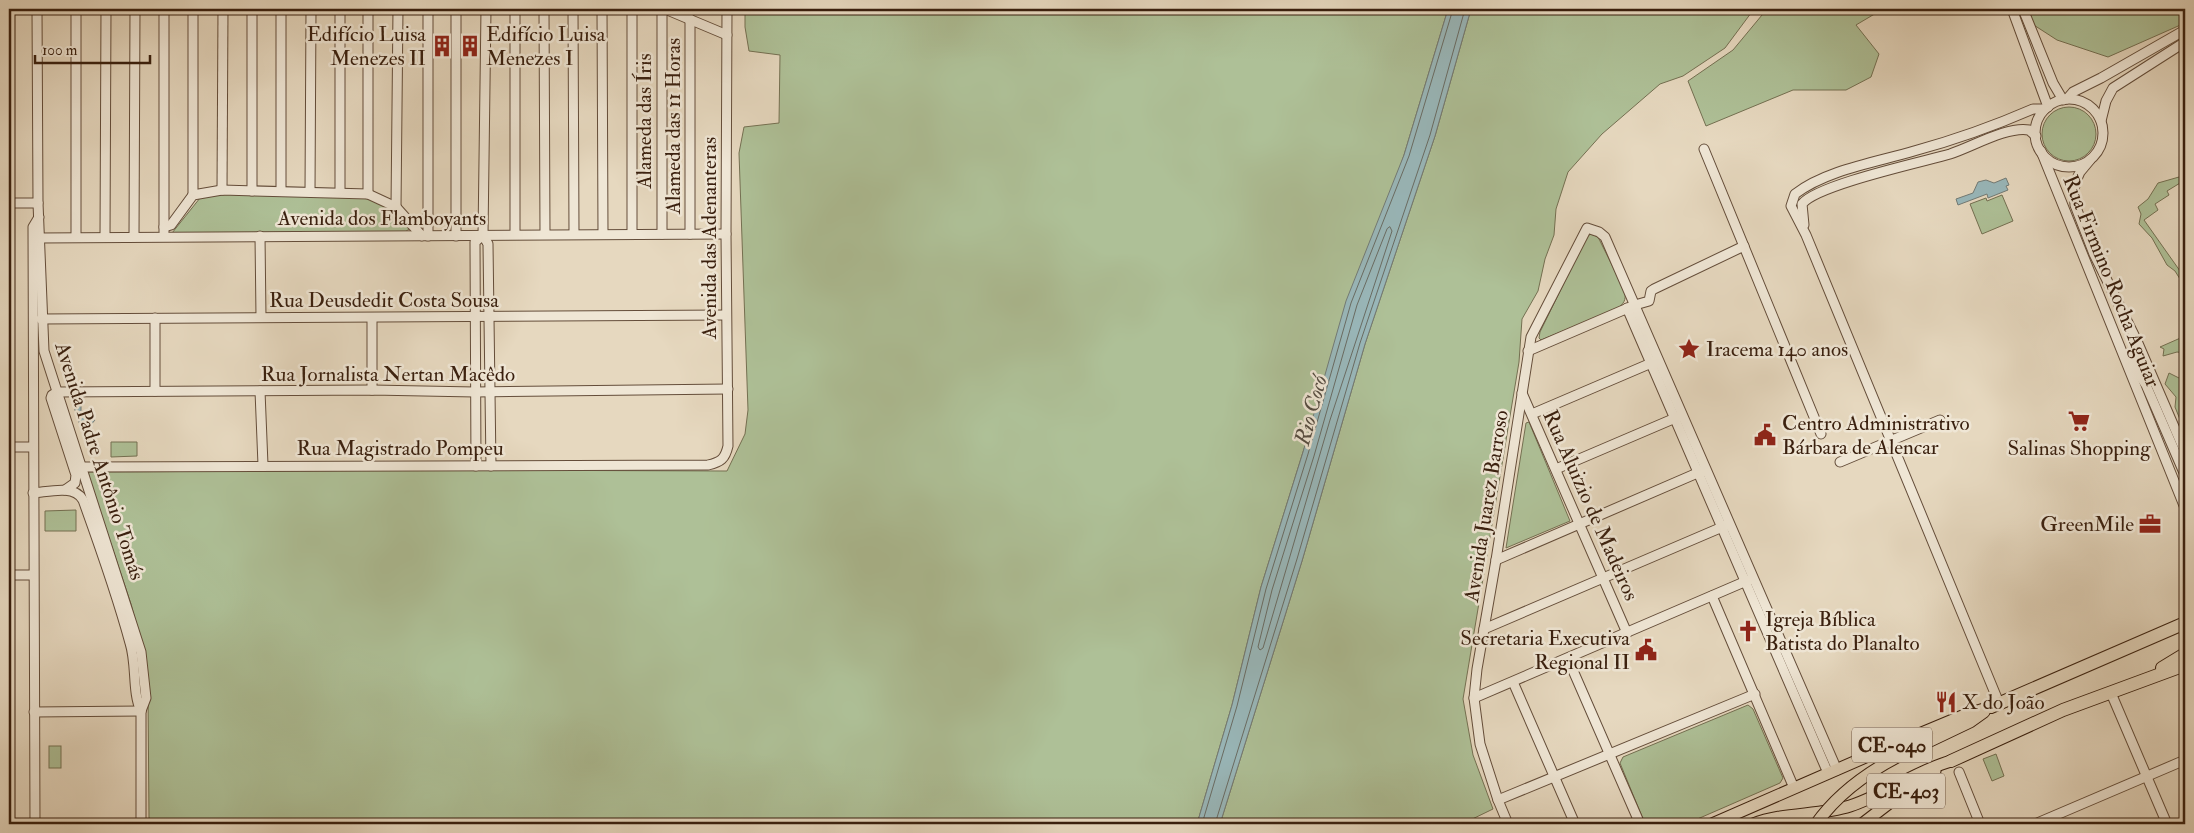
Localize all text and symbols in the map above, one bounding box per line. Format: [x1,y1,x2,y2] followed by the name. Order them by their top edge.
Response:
[307,21,426,72] place label: Edifício Luisa Menezes II
[486,21,606,72] place label: Edifício Luisa Menezes I
[35,32,150,64] scale bar
[429,33,455,59] building icon: Edifício Luisa Menezes II
[457,33,483,59] building icon: Edifício Luisa Menezes I
[660,38,687,215] street label: Alameda das 11 Horas
[42,41,78,60] text: 100 m
[631,53,658,190] street label: Alameda das Íris
[696,137,723,340] street label: Avenida das Adenanteras
[2057,171,2167,391] street label: Rua Firmino Rocha Aguiar
[277,205,486,232] street label: Avenida dos Flamboyants
[269,287,499,314] street label: Rua Deusdedit Costa Sousa
[1676,336,1702,362] place icon: Iracema 140 anos
[1706,336,1848,363] place label: Iracema 140 anos
[48,338,151,584] street label: Avenida Padre Antônio Tomás
[261,361,515,388] street label: Rua Jornalista Nertan Macêdo
[1288,370,1334,449] water label: Rio Cocó
[1536,406,1645,605] street label: Rua Aluizio de Madeiros
[1458,408,1515,605] street label: Avenida Juarez Barroso
[2066,408,2092,434] supermarket icon: Salinas Shopping
[1782,410,1970,461] place label: Centro Administrativo Bárbara de Alencar
[1752,422,1778,448] public building icon: Centro Administrativo Bárbara de Alencar
[296,435,504,462] street label: Rua Magistrado Pompeu
[2007,435,2151,462] place label: Salinas Shopping
[2040,511,2134,538] place label: GreenMile
[2137,511,2163,537] office icon: GreenMile
[1765,606,1920,657] place label: Igreja Bíblica Batista do Planalto
[1735,618,1761,644] church icon: Igreja Bíblica Batista do Planalto
[1460,625,1630,676] place label: Secretaria Executiva Regional II
[1633,637,1659,663] public building icon: Secretaria Executiva Regional II
[1933,689,1959,715] restaurant icon: X do João
[1962,689,2045,716] place label: X do João
[1852,728,1932,762] road number: CE-040
[1867,774,1945,808] road number: CE-403

